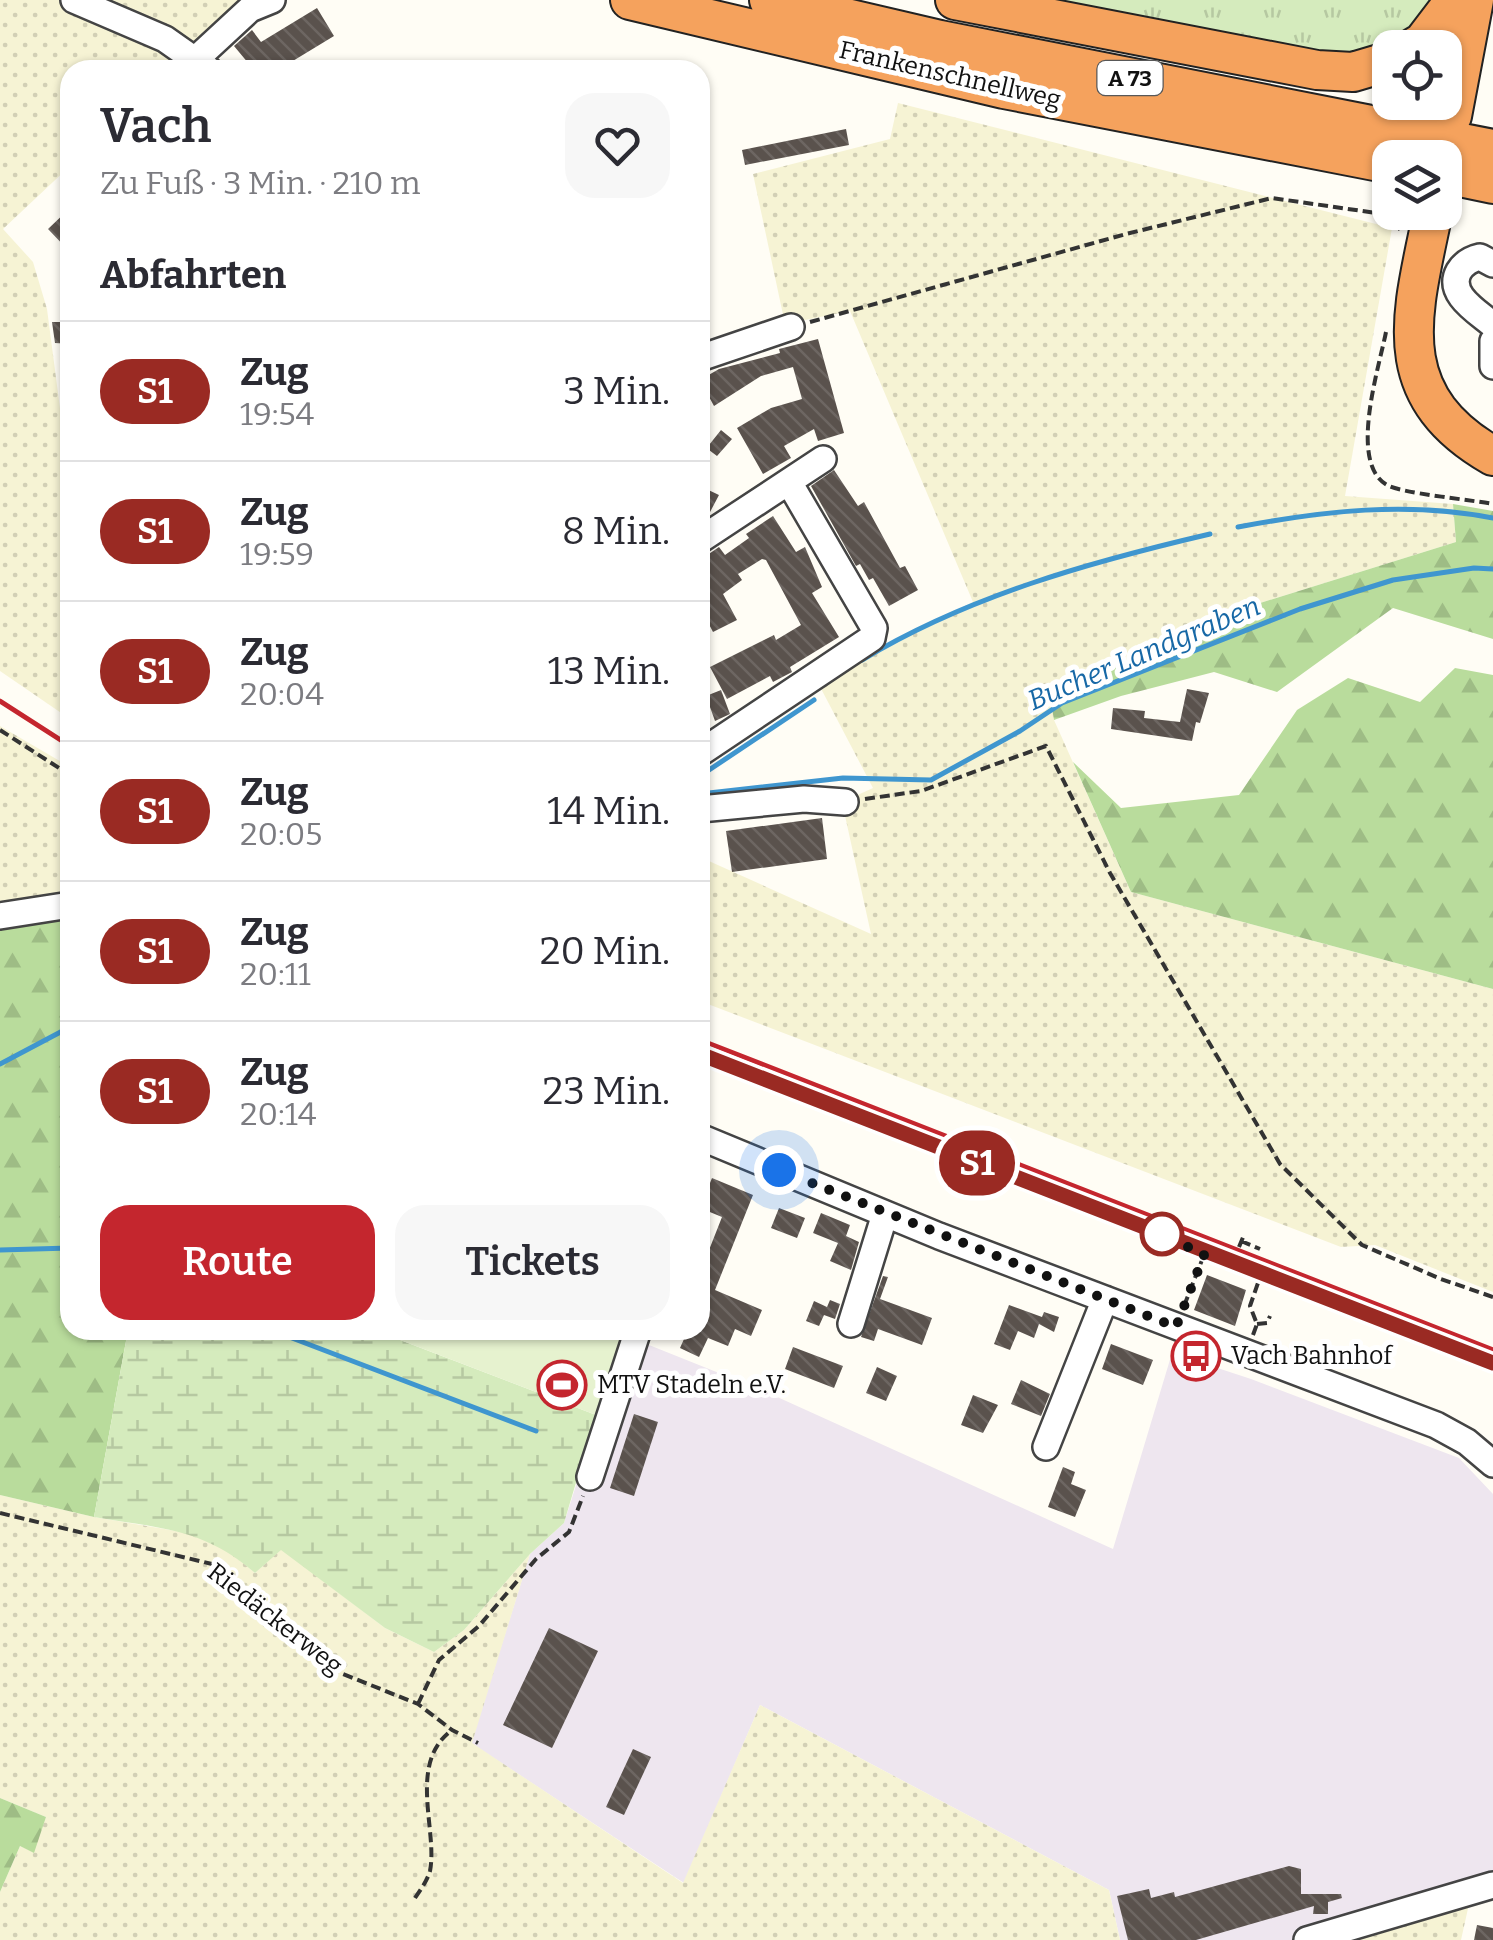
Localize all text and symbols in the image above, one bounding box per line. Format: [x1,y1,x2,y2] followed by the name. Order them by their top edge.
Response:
[1372,30,1462,230] map controls
[1372,30,1462,120] button: locate
[836,35,1064,115] street label: Frankenschnellweg
[1098,61,1162,95] road number: A 73
[565,93,670,198] button: heart
[100,97,211,155] text: Vach
[1372,140,1462,230] button: layers
[100,164,420,202] text: Zu Fuß · 3 Min. · 210 m
[100,252,286,298] text: Abfahrten
[240,349,309,395] text: Zug
[563,368,670,414] text: 3 Min.
[137,370,173,412] text: S1
[240,395,314,433] text: 19:54
[240,489,309,535] text: Zug
[562,508,670,554] text: 8 Min.
[137,510,173,552] text: S1
[240,535,314,573] text: 19:59
[1023,589,1265,717] water label: Bucher Landgraben
[240,629,309,675] text: Zug
[548,648,670,694] text: 13 Min.
[137,650,173,692] text: S1
[240,675,324,713] text: 20:04
[240,769,309,815] text: Zug
[547,788,670,834] text: 14 Min.
[137,790,173,832] text: S1
[240,815,322,853] text: 20:05
[240,909,309,955] text: Zug
[540,928,670,974] text: 20 Min.
[137,930,173,972] text: S1
[240,955,311,993] text: 20:11
[240,1049,309,1095] text: Zug
[543,1068,670,1114] text: 23 Min.
[137,1070,173,1112] text: S1
[240,1095,316,1133] text: 20:14
[932,1130,1022,1196] line badge: S1
[959,1142,995,1184] text: S1
[754,1145,804,1195] your location
[100,1205,375,1320] button: Route
[395,1205,670,1320] button: Tickets
[1141,1213,1183,1255] unlabelled marker
[1170,1330,1222,1382] bus stop icon: Vach Bahnhof
[1231,1341,1394,1371] place label: Vach Bahnhof
[536,1359,588,1411] sports icon: MTV Stadeln e.V.
[597,1370,786,1400] place label: MTV Stadeln e.V.
[201,1557,349,1681] street label: Riedäckerweg

